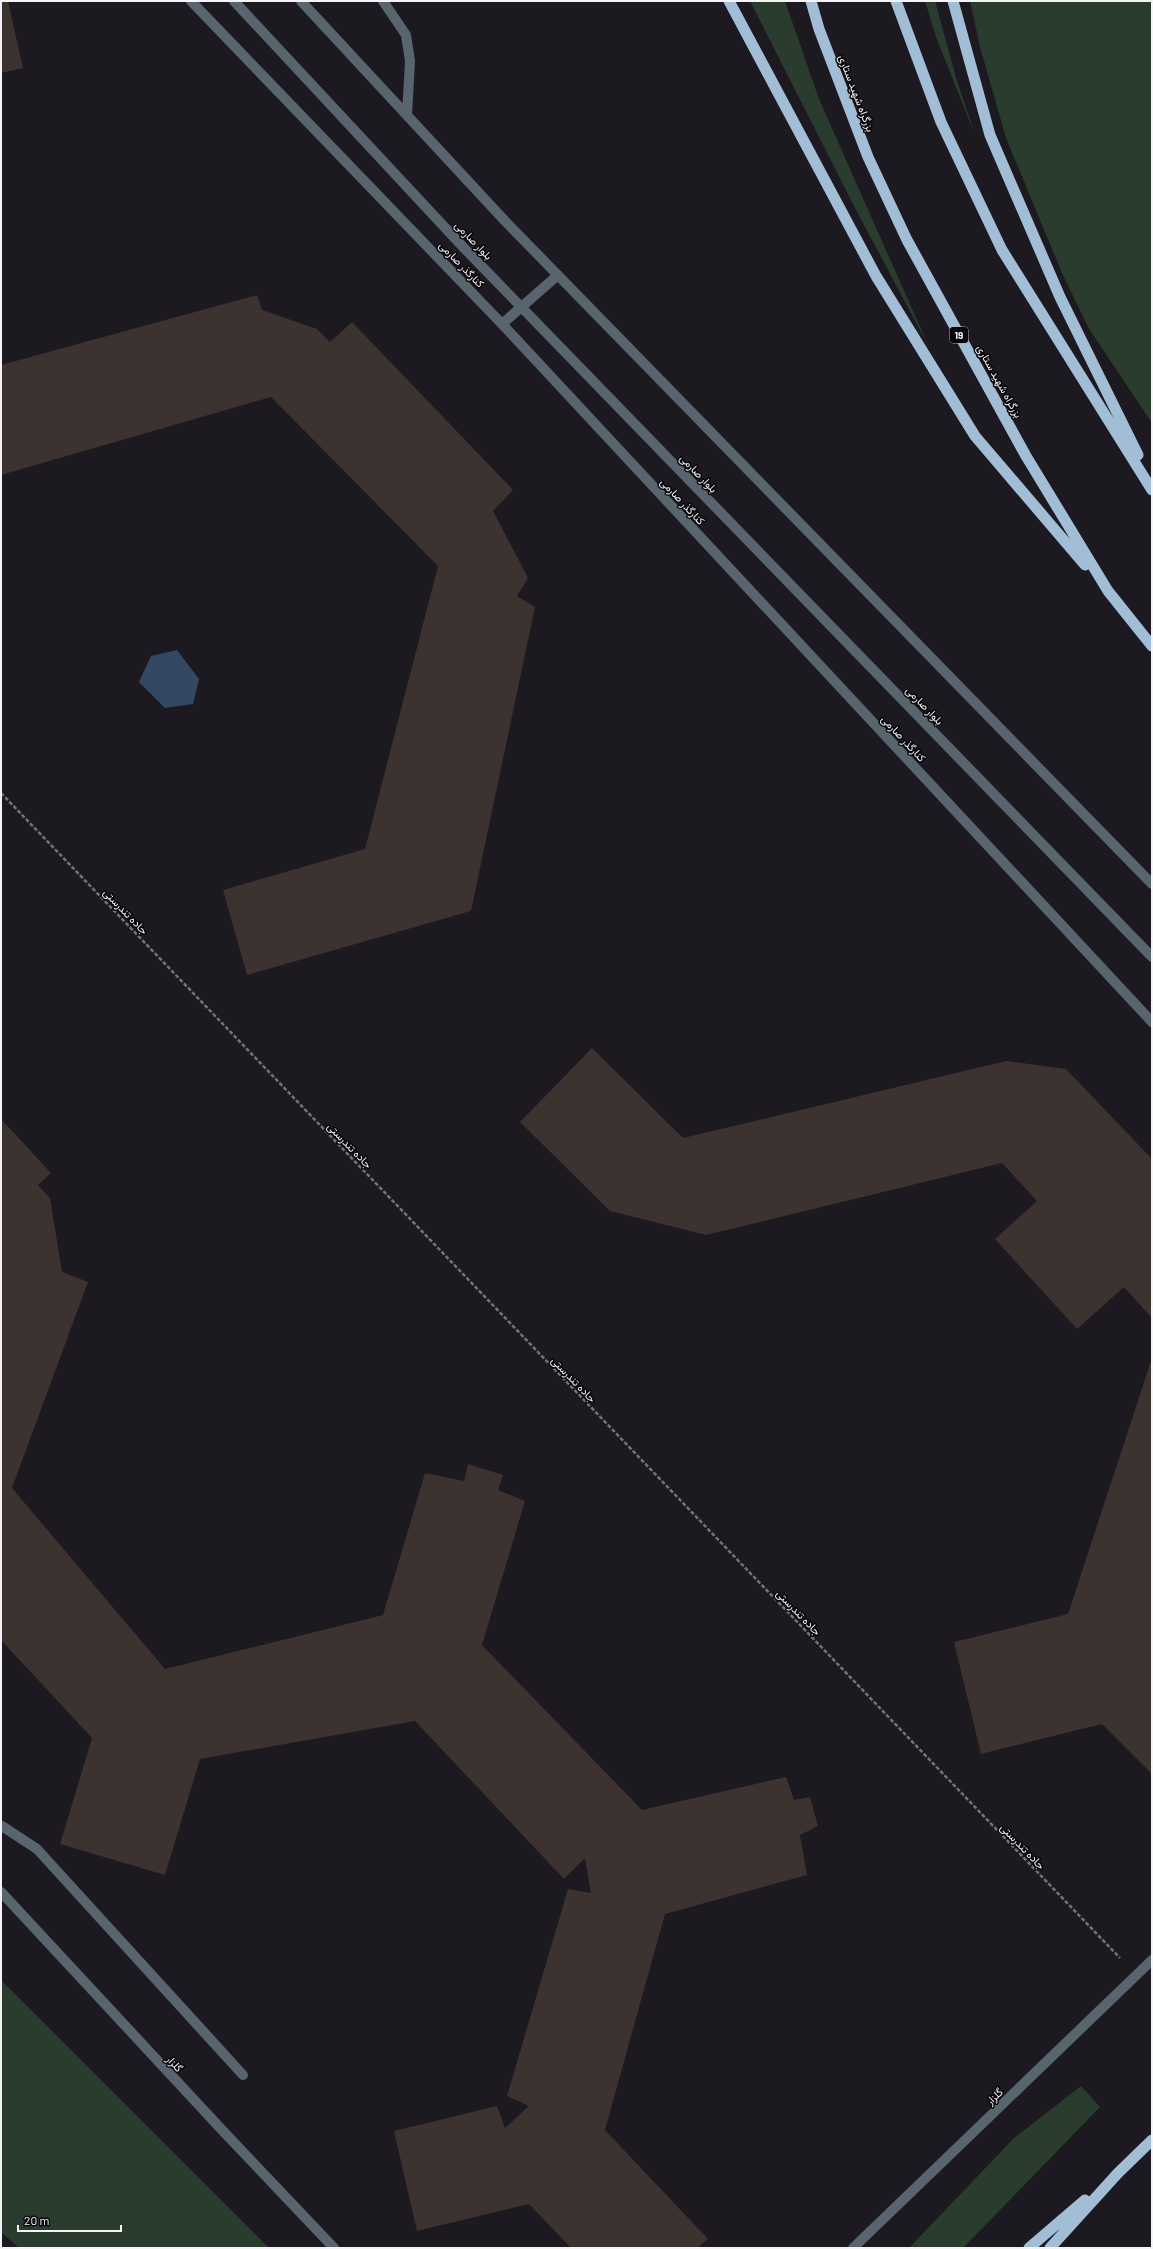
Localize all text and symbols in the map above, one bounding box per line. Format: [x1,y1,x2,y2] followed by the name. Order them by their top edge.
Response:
[835,52,878,134] street label: بزرگراه شهید ستاری
[452,218,495,263] street label: بلوار صارمی
[436,238,487,291] street label: کنارگذر صارمی
[950,327,968,343] road number: 19
[974,342,1026,420] street label: بزرگراه شهید ستاری
[677,451,720,496] street label: بلوار صارمی
[657,475,708,528] street label: کنارگذر صارمی
[903,683,946,728] street label: بلوار صارمی
[878,712,929,765] street label: کنارگذر صارمی
[100,885,151,937] street label: جاده تندرستی
[324,1119,375,1171] street label: جاده تندرستی
[548,1353,599,1405] street label: جاده تندرستی
[773,1586,824,1638] street label: جاده تندرستی
[997,1820,1048,1872] street label: جاده تندرستی
[163,2051,186,2075] street label: گلزار
[982,2085,1006,2108] street label: گلزار
[18,2207,121,2233] scale bar
[24,2213,50,2227] text: 20 m

